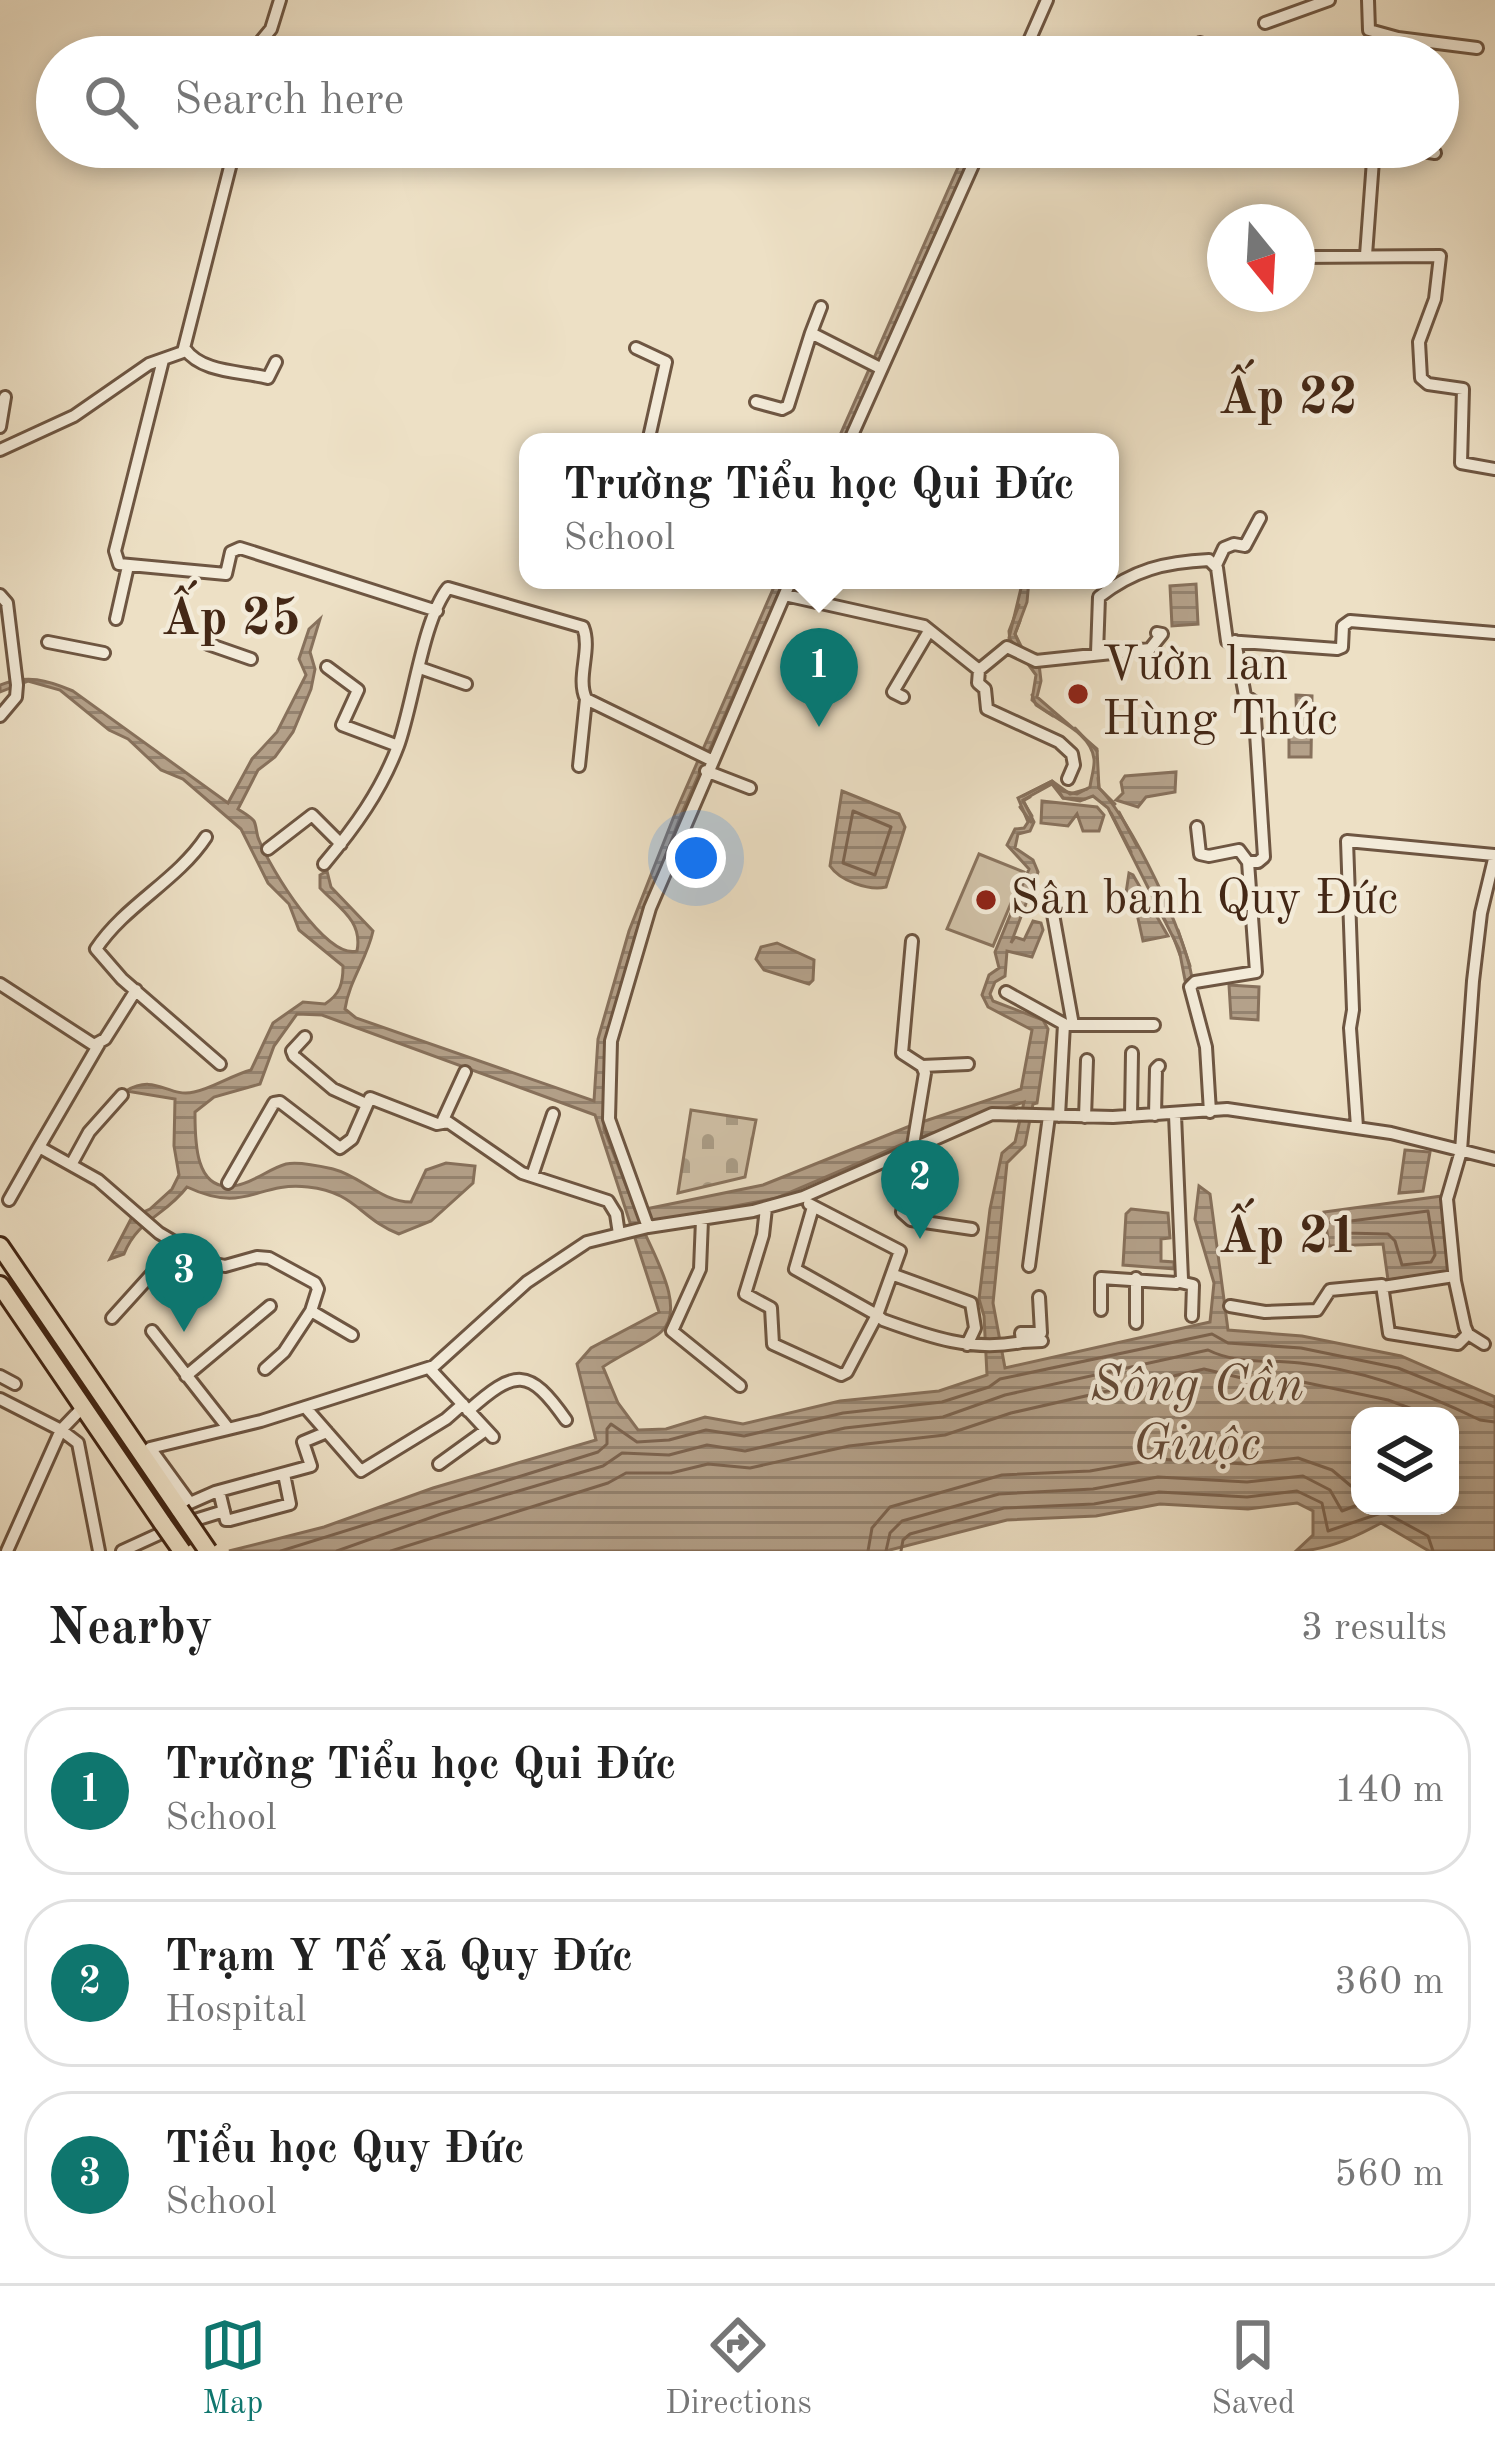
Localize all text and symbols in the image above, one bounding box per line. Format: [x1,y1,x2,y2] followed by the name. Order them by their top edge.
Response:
[36,36,1459,168] search box
[78,69,144,135] icon: search
[174,79,404,124] text: Search here
[1207,204,1315,312] north arrow
[1218,359,1358,425] district label: Ấp 22
[519,433,1119,589] popup
[563,464,1075,509] text: Trường Tiểu học Qui Đức
[563,519,675,558] text: School
[161,580,301,646] district label: Ấp 25
[780,628,858,727] pin: 1
[1102,642,1338,745] place label: Vườn lan Hùng Thức
[1065,681,1091,707] marker: Vườn lan Hùng Thức
[666,828,726,888] your location
[1010,876,1398,924] place label: Sân banh Quy Đức
[973,887,999,913] marker: Sân banh Quy Đức
[881,1140,959,1239] pin: 2
[1218,1198,1358,1264] district label: Ấp 21
[145,1233,223,1332] pin: 3
[1090,1359,1304,1471] water label: Sông Cần Giuộc
[1351,1407,1459,1515] map controls
[1351,1407,1459,1515] button: layers
[48,1604,213,1655] text: Nearby
[1301,1609,1447,1648] text: 3 results
[165,1744,676,1789] text: Trường Tiểu học Qui Đức
[79,1771,101,1810] text: 1
[1334,1771,1444,1810] text: 140 m
[165,1799,277,1838] text: School
[165,1936,633,1981] text: Trạm Y Tế xã Quy Đức
[79,1963,101,2002] text: 2
[1334,1963,1444,2002] text: 360 m
[165,1991,306,2030] text: Hospital
[165,2128,525,2173] text: Tiểu học Quy Đức
[79,2155,101,2194] text: 3
[1334,2155,1444,2194] text: 560 m
[165,2183,277,2222] text: School
[200,2312,266,2425] tab: Map
[665,2312,812,2425] tab: Directions
[1211,2312,1295,2425] tab: Saved

